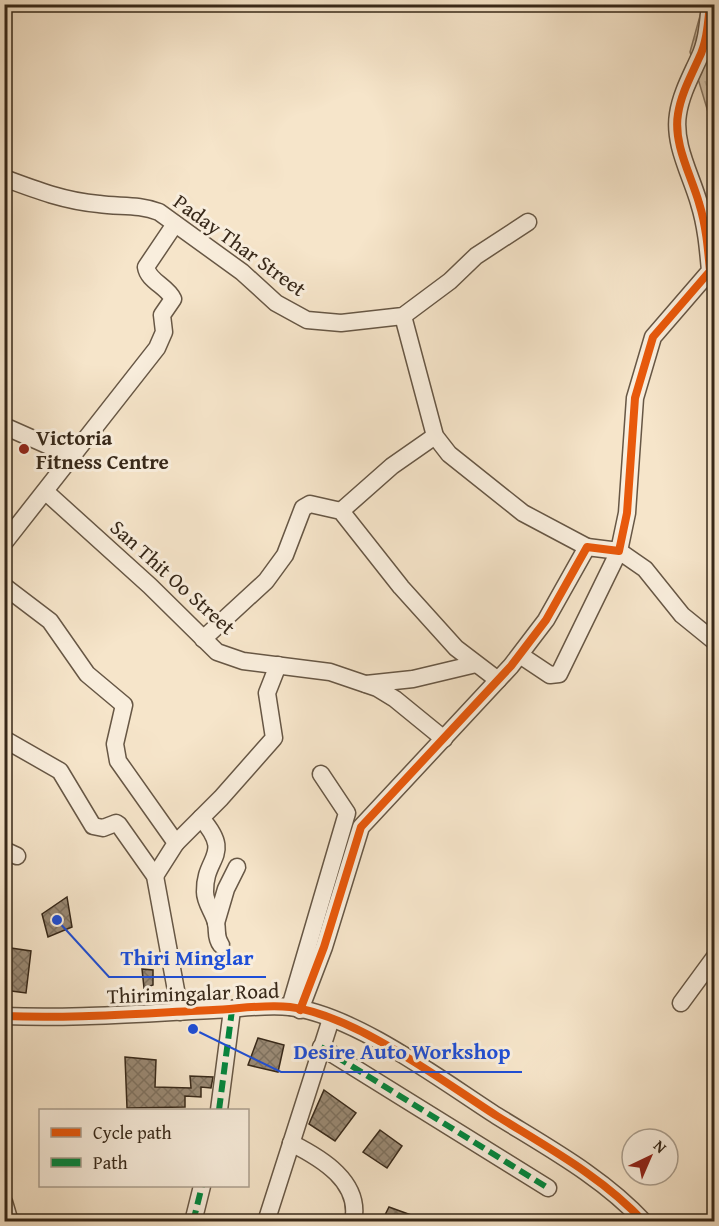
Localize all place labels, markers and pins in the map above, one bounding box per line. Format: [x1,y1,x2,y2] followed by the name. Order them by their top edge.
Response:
[36,422,169,477] place label: Victoria Fitness Centre
[17,442,31,456] marker: Victoria Fitness Centre
[109,937,266,977] callout: Thiri Minglar
[281,1032,522,1072] callout: Desire Auto Workshop

